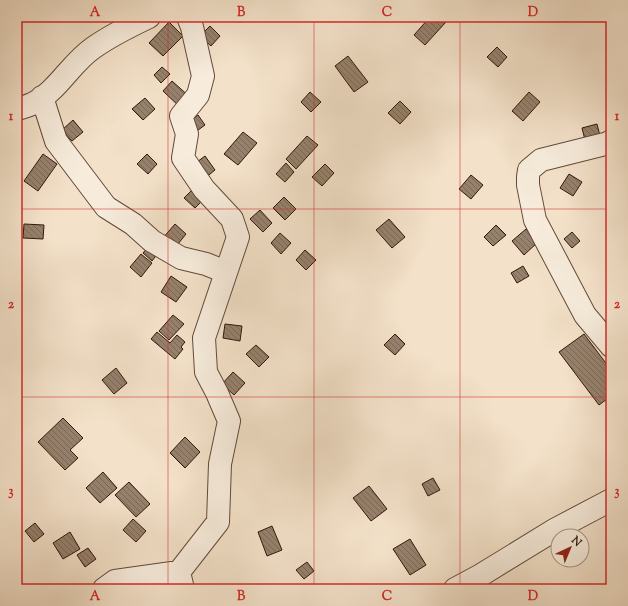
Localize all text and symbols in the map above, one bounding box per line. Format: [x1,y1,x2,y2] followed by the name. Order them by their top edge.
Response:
[90,4,101,22] text: A
[237,4,246,22] text: B
[382,4,392,22] text: C
[528,4,538,22] text: D
[9,108,14,126] text: 1
[615,108,620,126] text: 1
[8,296,15,314] text: 2
[614,296,621,314] text: 2
[8,483,14,501] text: 3
[614,483,620,501] text: 3
[550,528,590,568] north arrow
[567,532,585,550] text: N
[90,588,101,606] text: A
[237,588,246,606] text: B
[382,588,392,606] text: C
[528,588,538,606] text: D

